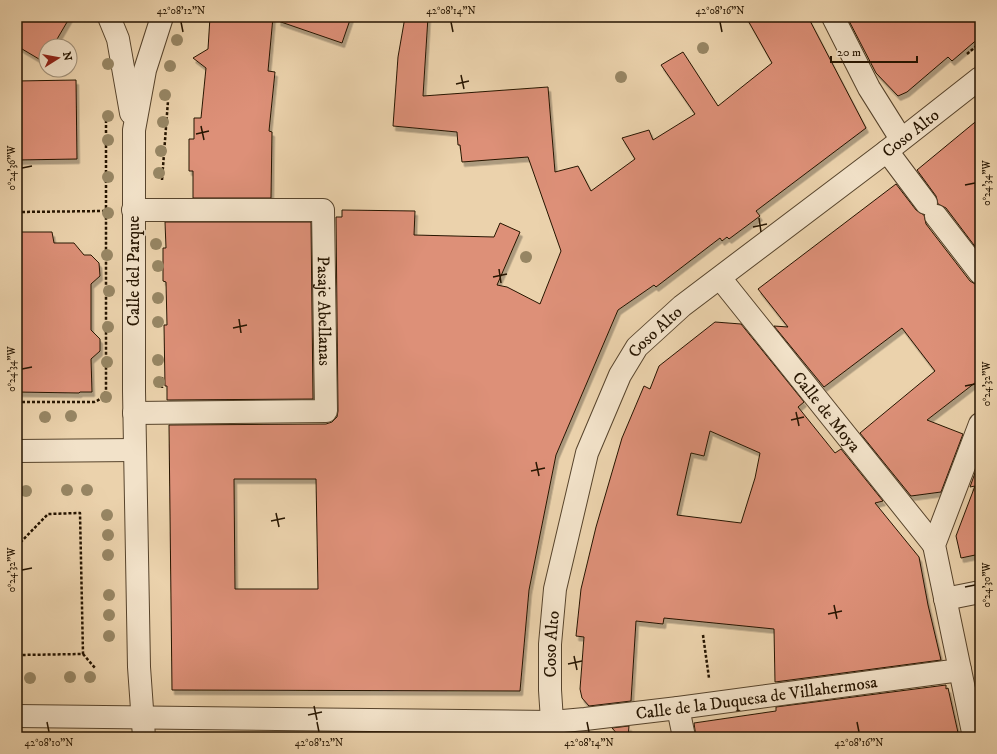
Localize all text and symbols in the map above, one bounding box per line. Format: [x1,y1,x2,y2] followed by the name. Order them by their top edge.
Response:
[157,5,205,17] text: 42°08'12"N
[426,5,476,17] text: 42°08'14"N
[696,5,744,17] text: 42°08'16"N
[38,38,78,78] north arrow
[831,38,917,64] scale bar
[837,45,861,60] text: 20 m
[59,51,75,62] text: N
[878,104,944,163] street label: Coso Alto
[6,145,18,190] text: 0°24'36"W
[981,159,993,206] text: 0°24'34"W
[123,216,145,326] street label: Calle del Parque
[312,256,335,366] street label: Pasaje Abellanas
[623,301,687,362] street label: Coso Alto
[6,345,18,392] text: 0°24'34"W
[981,361,993,406] text: 0°24'32"W
[787,367,866,458] street label: Calle de Moya
[6,547,18,592] text: 0°24'32"W
[981,562,993,608] text: 0°24'30"W
[540,610,565,678] street label: Coso Alto
[635,671,880,725] street label: Calle de la Duquesa de Villahermosa
[24,737,74,749] text: 42°08'10"N
[295,737,343,749] text: 42°08'12"N
[564,737,614,749] text: 42°08'14"N
[835,737,883,749] text: 42°08'16"N

